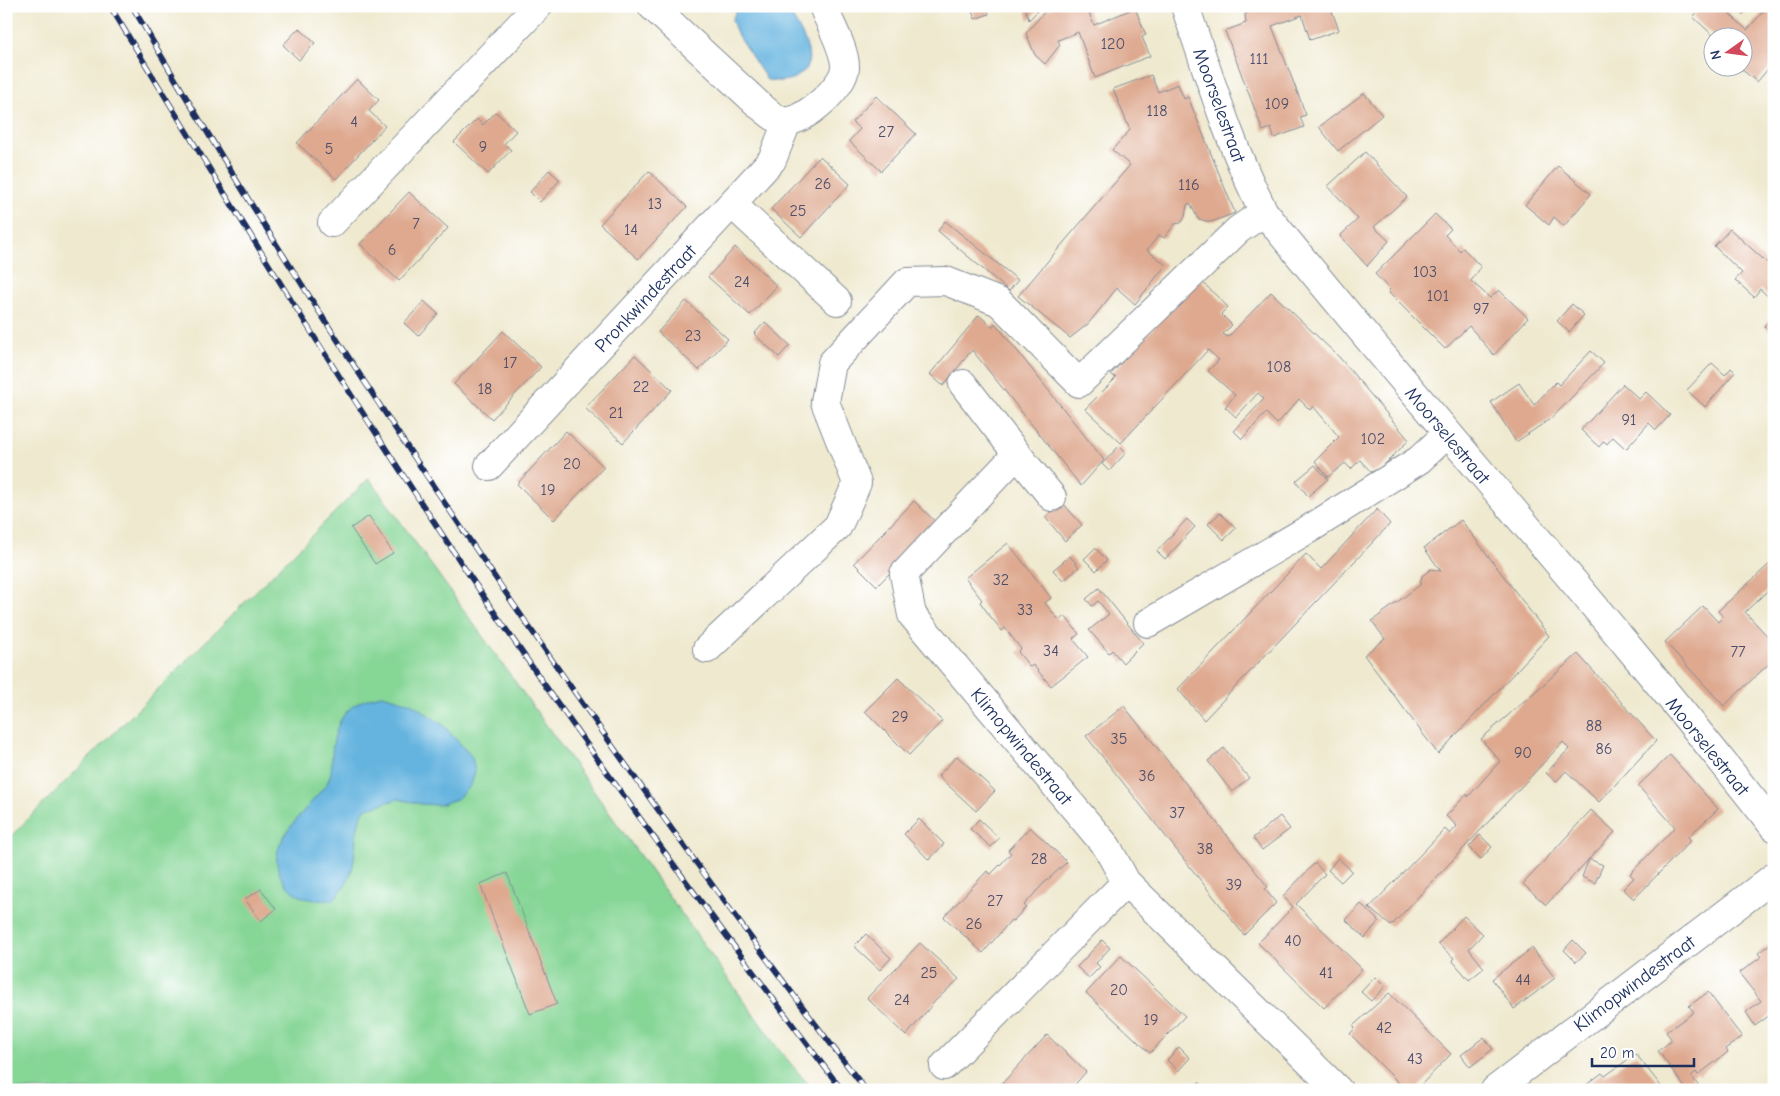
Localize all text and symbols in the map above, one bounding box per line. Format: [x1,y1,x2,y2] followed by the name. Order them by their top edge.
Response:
[1702,28,1752,78] north arrow
[1101,35,1125,53] house number: 120
[1188,45,1250,166] street label: Moorselestraat
[1707,49,1725,62] text: N
[1249,50,1269,68] house number: 111
[1265,95,1289,113] house number: 109
[1147,102,1167,120] house number: 118
[350,113,358,131] house number: 4
[878,123,894,141] house number: 27
[479,138,487,156] house number: 9
[325,140,333,158] house number: 5
[814,175,832,193] house number: 26
[1178,176,1200,194] house number: 116
[648,195,662,213] house number: 13
[789,202,807,220] house number: 25
[412,215,420,233] house number: 7
[624,221,638,239] house number: 14
[590,240,702,357] street label: Pronkwindestraat
[388,241,396,259] house number: 6
[1413,263,1437,281] house number: 103
[734,273,750,291] house number: 24
[1427,287,1449,305] house number: 101
[1473,300,1489,318] house number: 97
[685,327,701,345] house number: 23
[503,354,517,372] house number: 17
[1267,358,1291,376] house number: 108
[633,378,649,396] house number: 22
[478,380,492,398] house number: 18
[1400,383,1495,489] street label: Moorselestraat
[609,404,623,422] house number: 21
[1622,411,1636,429] house number: 91
[1361,430,1385,448] house number: 102
[563,455,581,473] house number: 20
[541,481,555,499] house number: 19
[993,571,1009,589] house number: 32
[1017,601,1033,619] house number: 33
[1043,642,1059,660] house number: 34
[1730,643,1746,661] house number: 77
[966,684,1077,810] street label: Klimopwindestraat
[1661,693,1754,801] street label: Moorselestraat
[892,708,908,726] house number: 29
[1586,717,1602,735] house number: 88
[1111,730,1127,748] house number: 35
[1596,740,1612,758] house number: 86
[1514,744,1532,762] house number: 90
[1139,767,1155,785] house number: 36
[1169,804,1185,822] house number: 37
[1197,840,1213,858] house number: 38
[1031,850,1047,868] house number: 28
[1226,876,1242,894] house number: 39
[987,892,1003,910] house number: 27
[965,915,983,933] house number: 26
[1570,931,1700,1037] street label: Klimopwindestraat
[1284,932,1302,950] house number: 40
[920,964,938,982] house number: 25
[1319,964,1333,982] house number: 41
[1515,971,1531,989] house number: 44
[1110,981,1128,999] house number: 20
[894,991,910,1009] house number: 24
[1144,1011,1158,1029] house number: 19
[1376,1019,1392,1037] house number: 42
[1592,1036,1695,1068] scale bar
[1600,1044,1634,1062] text: 20 m
[1407,1050,1423,1068] house number: 43

